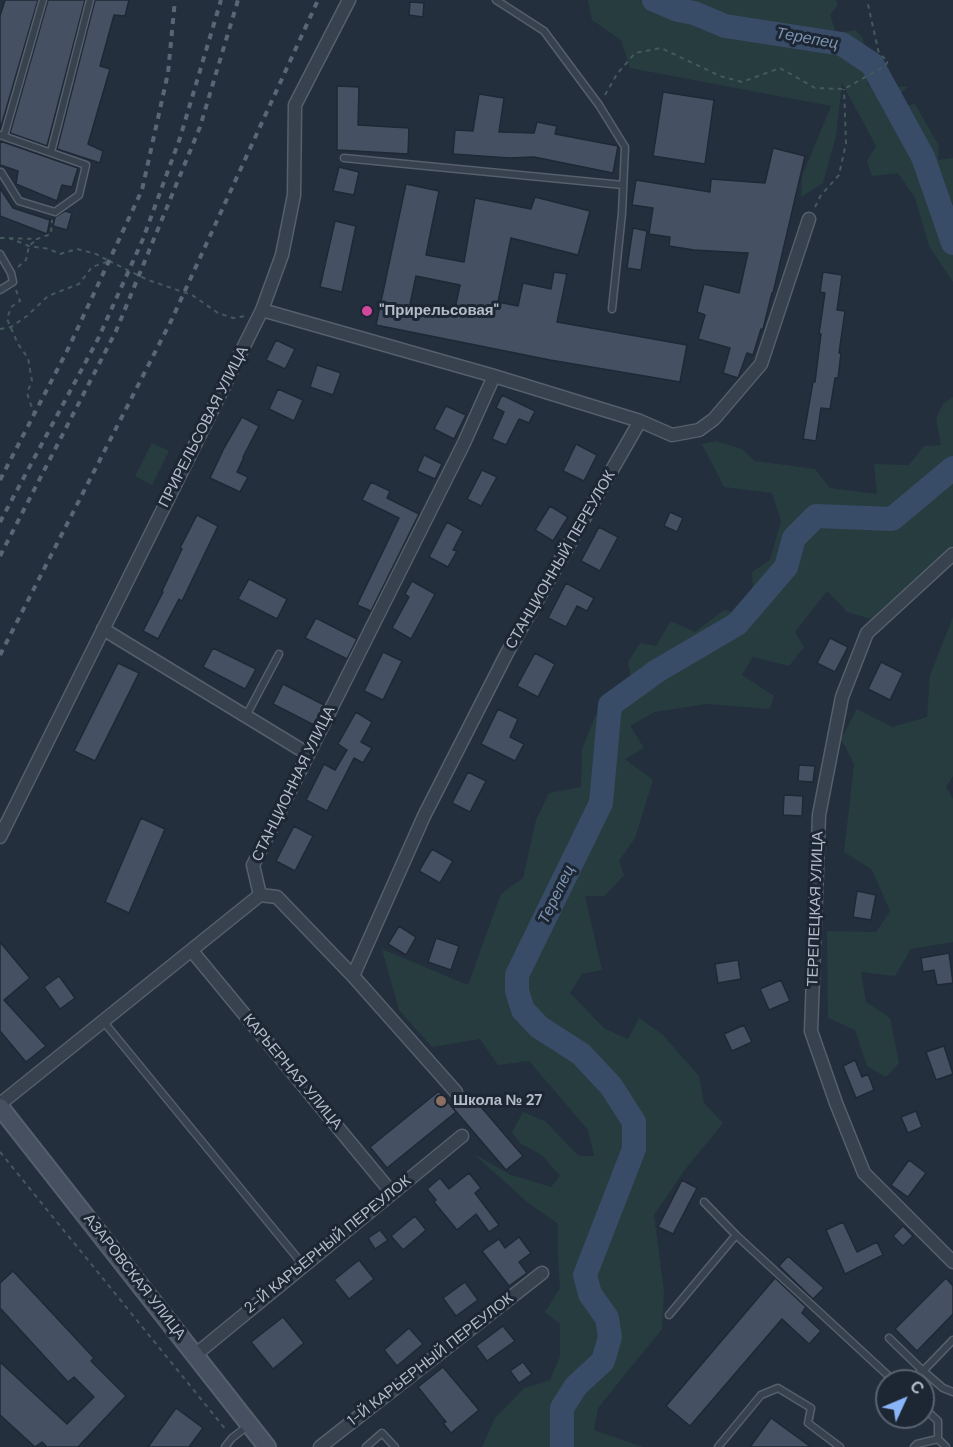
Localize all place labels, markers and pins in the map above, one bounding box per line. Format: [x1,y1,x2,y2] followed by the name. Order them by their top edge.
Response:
[379,302,499,320] place label: "Прирельсовая"
[360,304,374,318] marker: "Прирельсовая"
[453,1092,542,1110] place label: Школа № 27
[434,1094,448,1108] marker: Школа № 27

